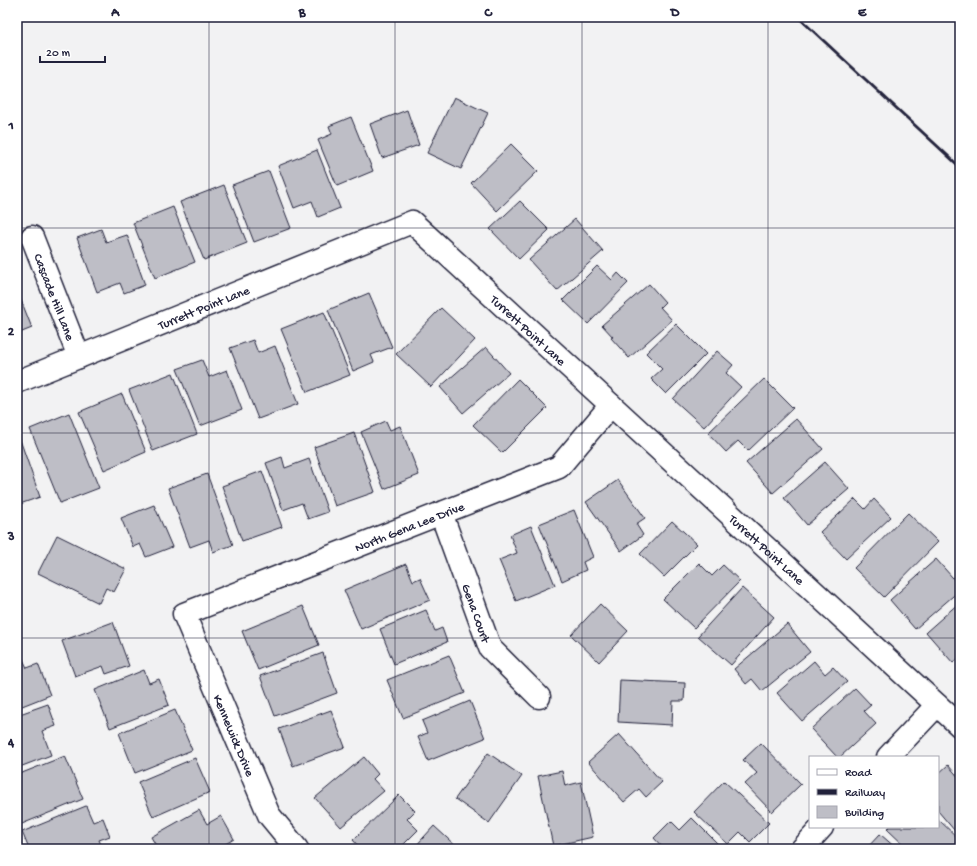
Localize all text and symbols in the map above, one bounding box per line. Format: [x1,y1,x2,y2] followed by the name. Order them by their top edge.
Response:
[110,6,120,21] text: A
[298,6,307,21] text: B
[483,6,493,21] text: C
[670,6,680,21] text: D
[858,6,867,21] text: E
[40,38,105,64] scale bar
[46,47,71,61] text: 20 m
[7,119,14,134] text: 1
[29,252,77,343] street label: Cascade Hill Lane
[156,284,252,334] street label: Turrett Point Lane
[486,292,568,370] street label: Turrett Point Lane
[8,325,15,340] text: 2
[353,500,467,556] street label: North Gena Lee Drive
[724,512,807,589] street label: Turrett Point Lane
[7,530,15,545] text: 3
[457,582,493,646] street label: Gena Court
[209,693,257,779] street label: Kennewick Drive
[7,736,15,751] text: 4
[809,756,939,828] legend
[845,767,872,781] text: Road
[845,787,885,801] text: Railway
[844,807,884,821] text: Building

